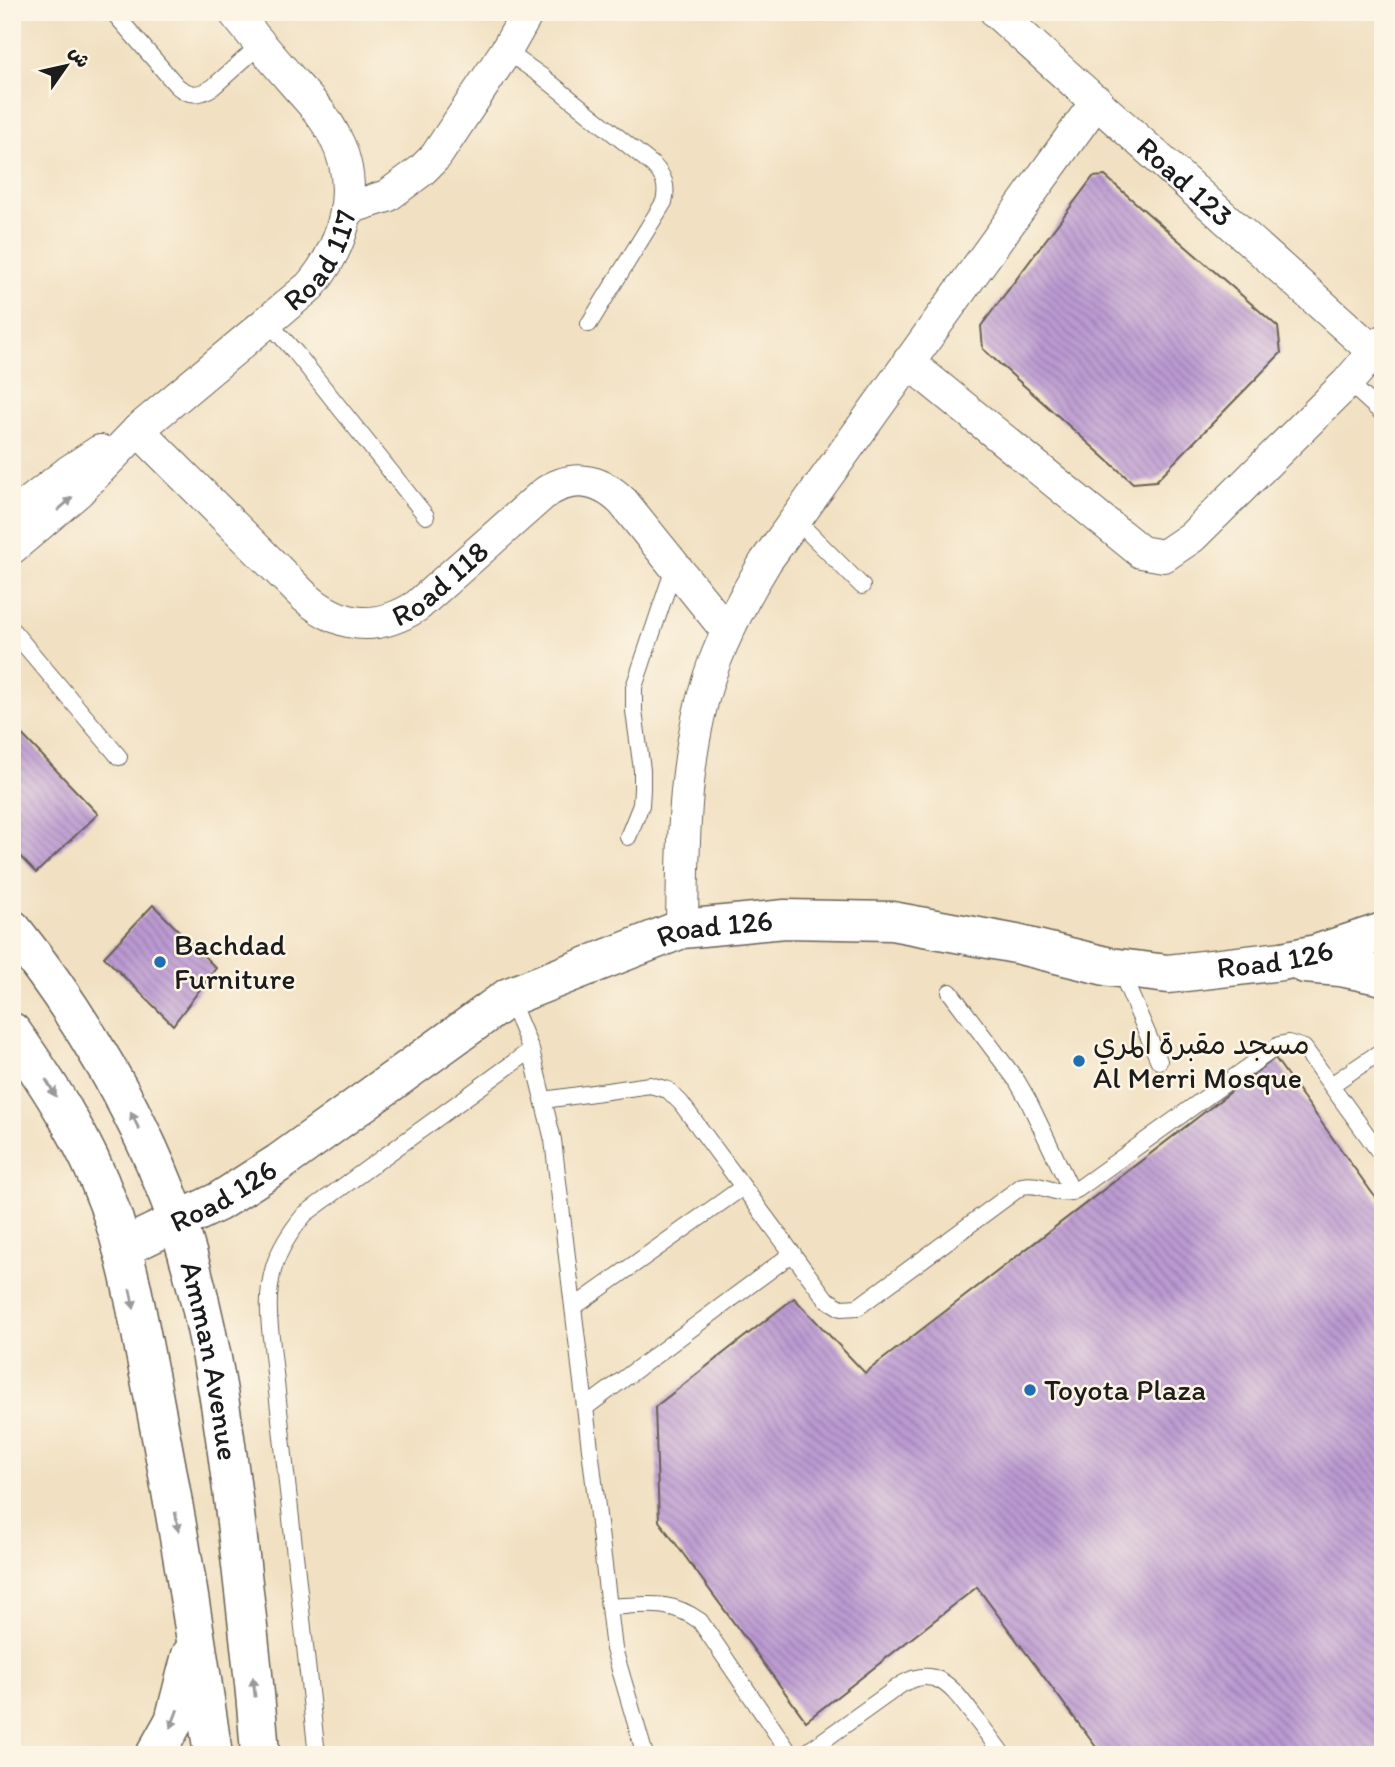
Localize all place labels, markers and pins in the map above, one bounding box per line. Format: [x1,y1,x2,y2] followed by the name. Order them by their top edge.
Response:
[174,926,295,997] place label: Bachdad Furniture
[152,954,168,970] marker: Bachdad Furniture
[1093,1025,1310,1096] place label: مسجد مقبرة المري Al Merri Mosque
[1071,1053,1087,1069] marker: مسجد مقبرة المري Al Merri Mosque
[1044,1371,1206,1408] place label: Toyota Plaza
[1022,1382,1038,1398] marker: Toyota Plaza

